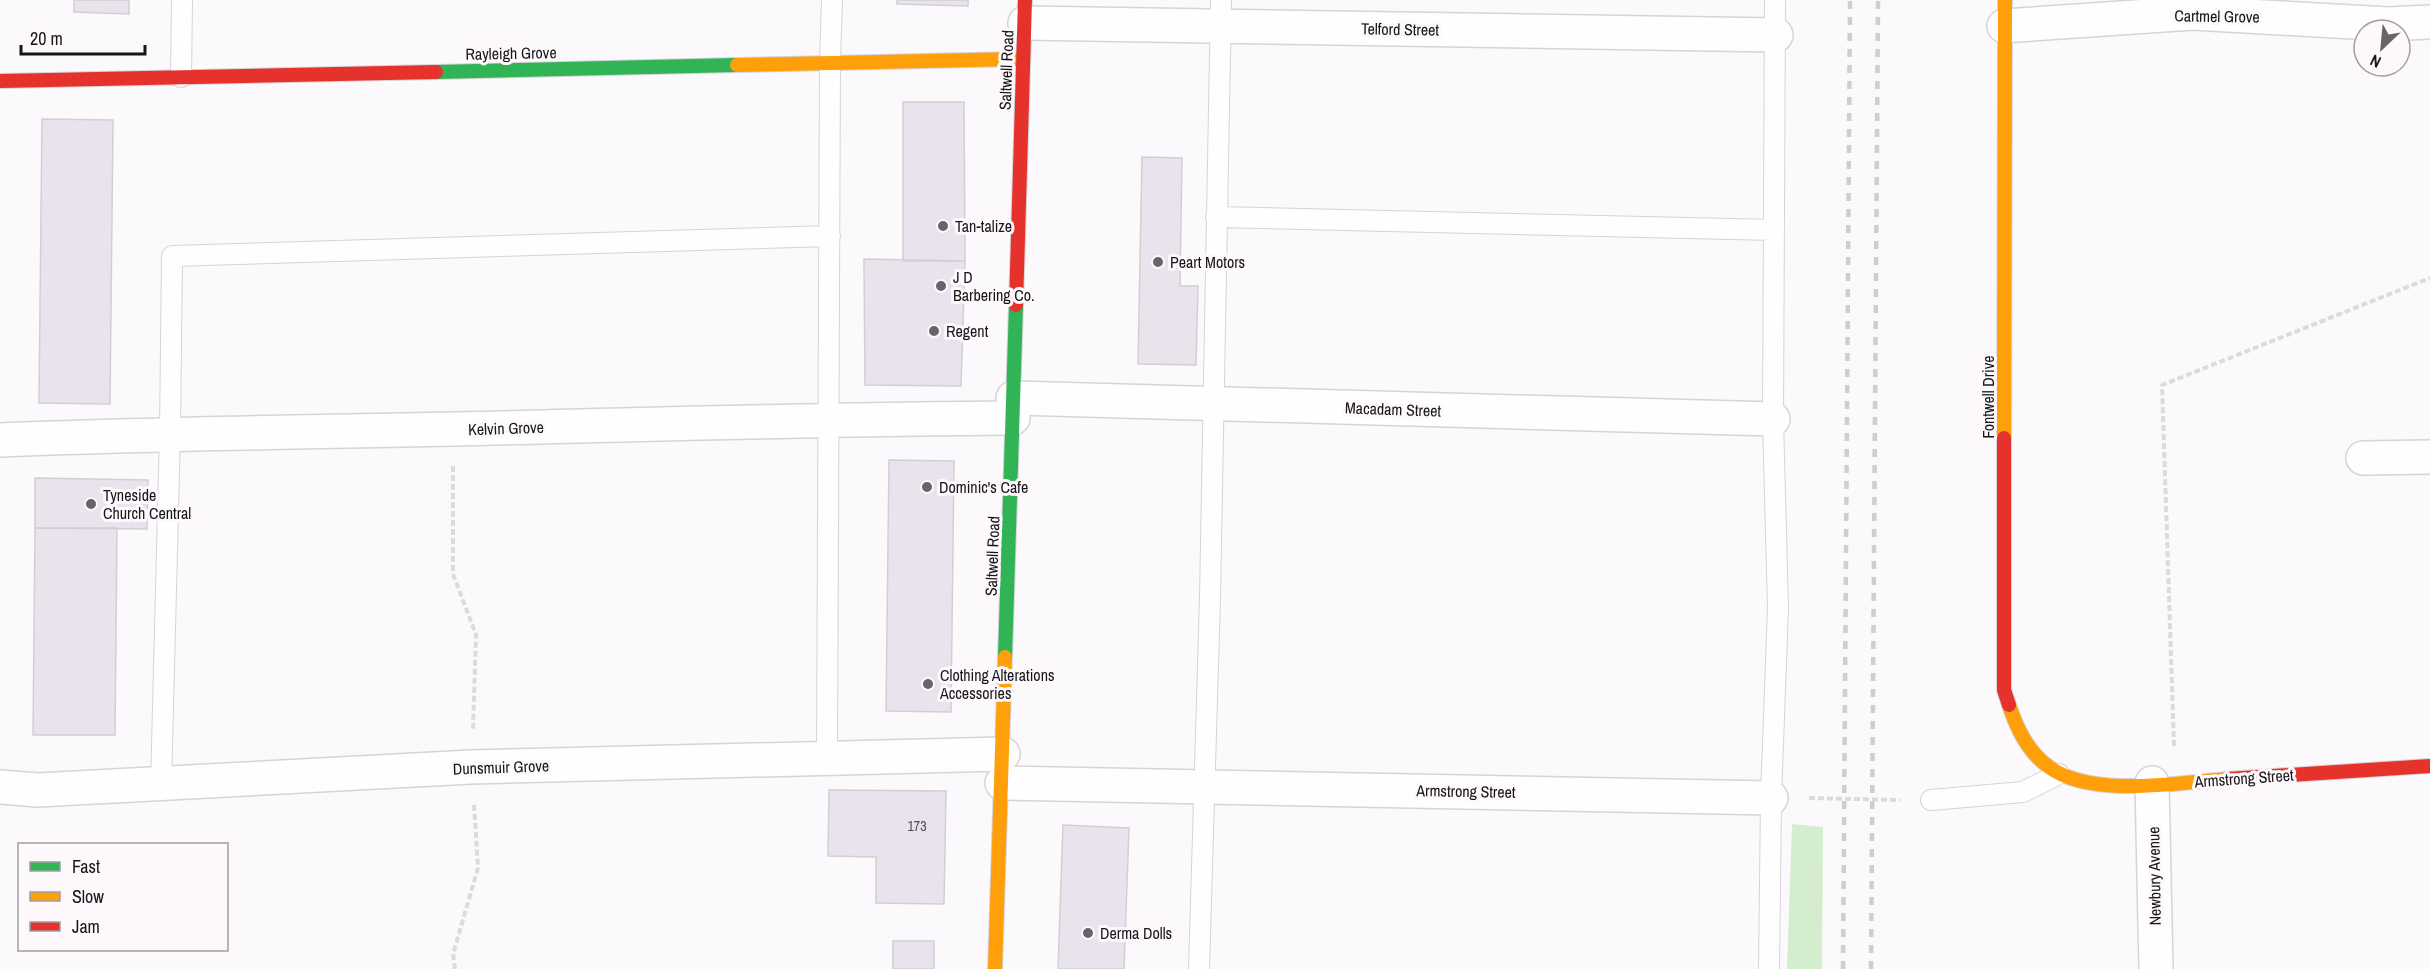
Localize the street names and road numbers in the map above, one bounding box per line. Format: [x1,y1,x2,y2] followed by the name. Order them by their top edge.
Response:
[2174,4,2260,28] street label: Cartmel Grove
[1361,17,1440,41] street label: Telford Street
[994,30,1018,110] street label: Saltwell Road
[465,41,557,65] street label: Rayleigh Grove
[1977,355,1999,439] street label: Fontwell Drive
[1345,396,1442,422] street label: Macadam Street
[468,416,544,440] street label: Kelvin Grove
[980,516,1004,596] street label: Saltwell Road
[453,754,549,780] street label: Dunsmuir Grove
[2193,764,2295,793] street label: Armstrong Street
[1415,779,1516,803] street label: Armstrong Street
[2142,826,2166,926] street label: Newbury Avenue

